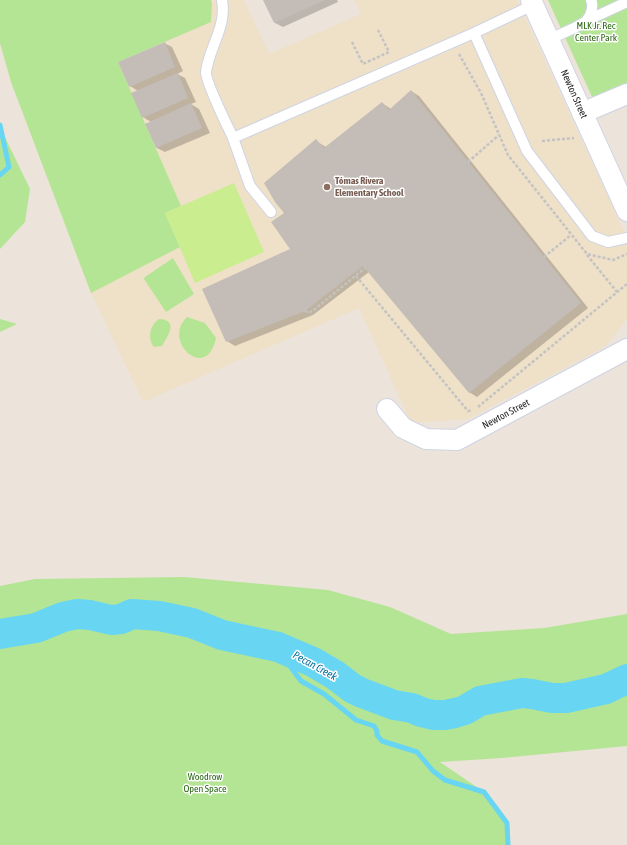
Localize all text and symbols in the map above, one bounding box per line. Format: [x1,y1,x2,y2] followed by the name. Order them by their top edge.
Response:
[575,20,617,44] park label: MLK Jr. Rec Center Park
[558,68,590,120] street label: Newton Street
[335,175,404,198] place label: Tómas Rivera Elementary School
[322,182,332,192] marker: Tómas Rivera Elementary School
[480,397,532,431] street label: Newton Street
[291,648,339,684] water label: Pecan Creek
[183,771,227,794] park label: Woodrow Open Space

